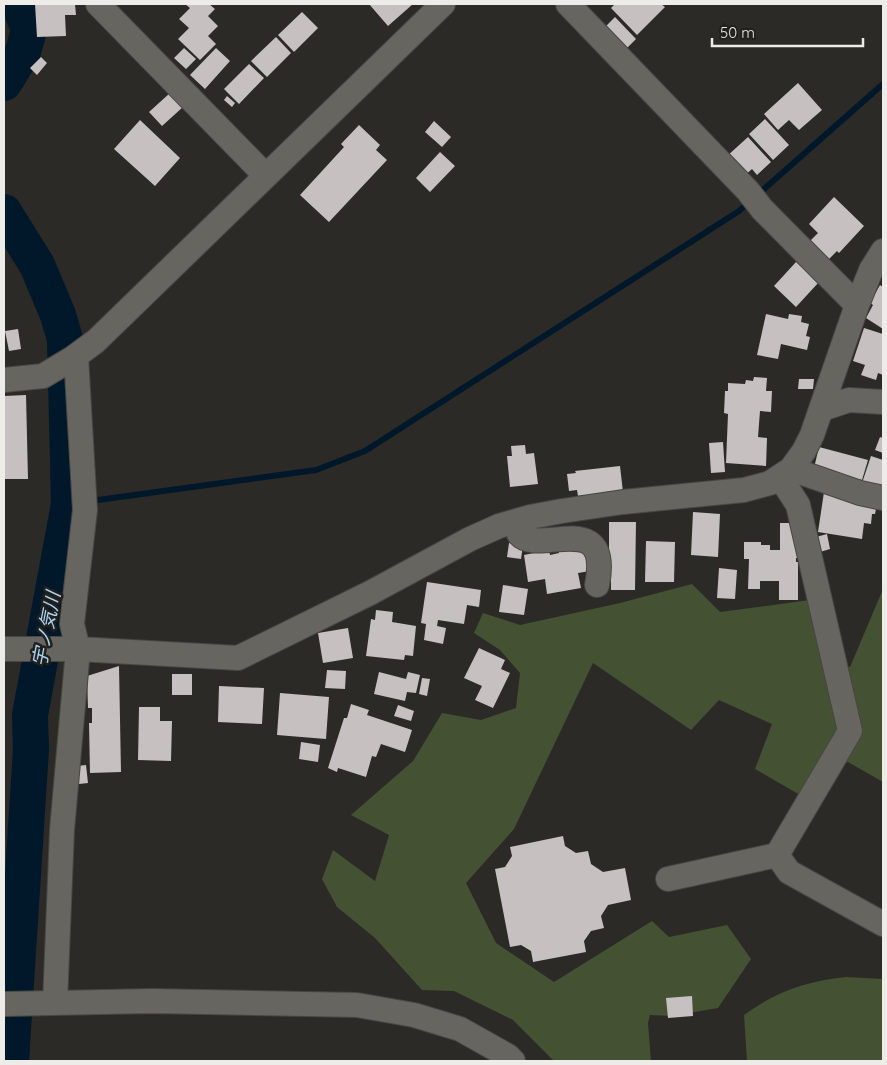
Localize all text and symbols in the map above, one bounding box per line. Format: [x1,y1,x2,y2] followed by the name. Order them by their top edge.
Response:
[712,15,863,47] scale bar
[720,23,755,42] text: 50 m
[27,587,65,669] water label: 宇ノ気川

